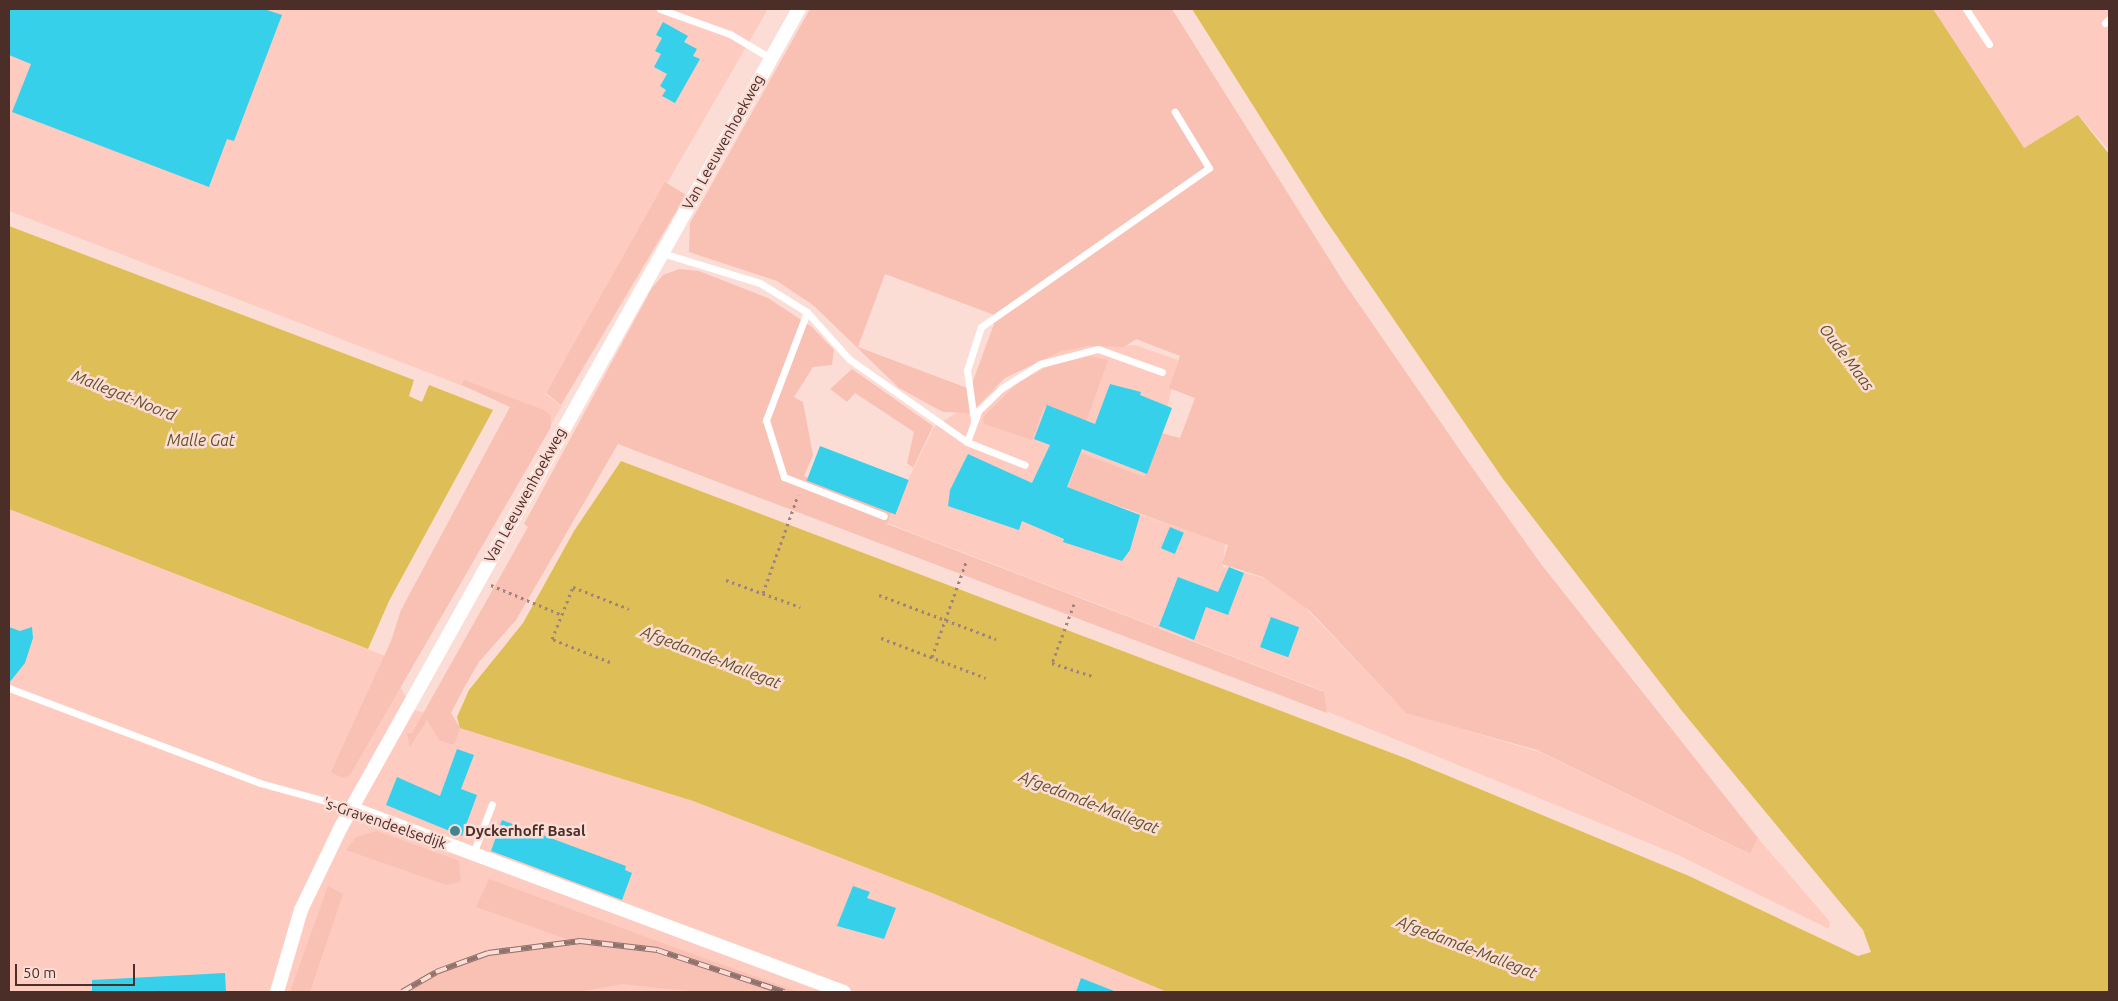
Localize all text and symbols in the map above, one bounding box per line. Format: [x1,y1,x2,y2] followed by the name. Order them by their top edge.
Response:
[678,71,768,213] street label: Van Leeuwenhoekweg
[1816,320,1878,394] water label: Oude Maas
[69,365,179,425] water label: Mallegat-Noord
[480,424,570,566] street label: Van Leeuwenhoekweg
[167,430,235,450] water label: Malle Gat
[638,621,784,693] water label: Afgedamde-Mallegat
[1016,766,1162,838] water label: Afgedamde-Mallegat
[321,793,449,853] street label: 's-Gravendeelsedijk
[465,822,585,840] place label: Dyckerhoff Basal
[449,825,461,837] marker: Dyckerhoff Basal
[1394,911,1540,983] water label: Afgedamde-Mallegat
[18,954,138,986] scale bar
[23,964,56,981] text: 50 m

